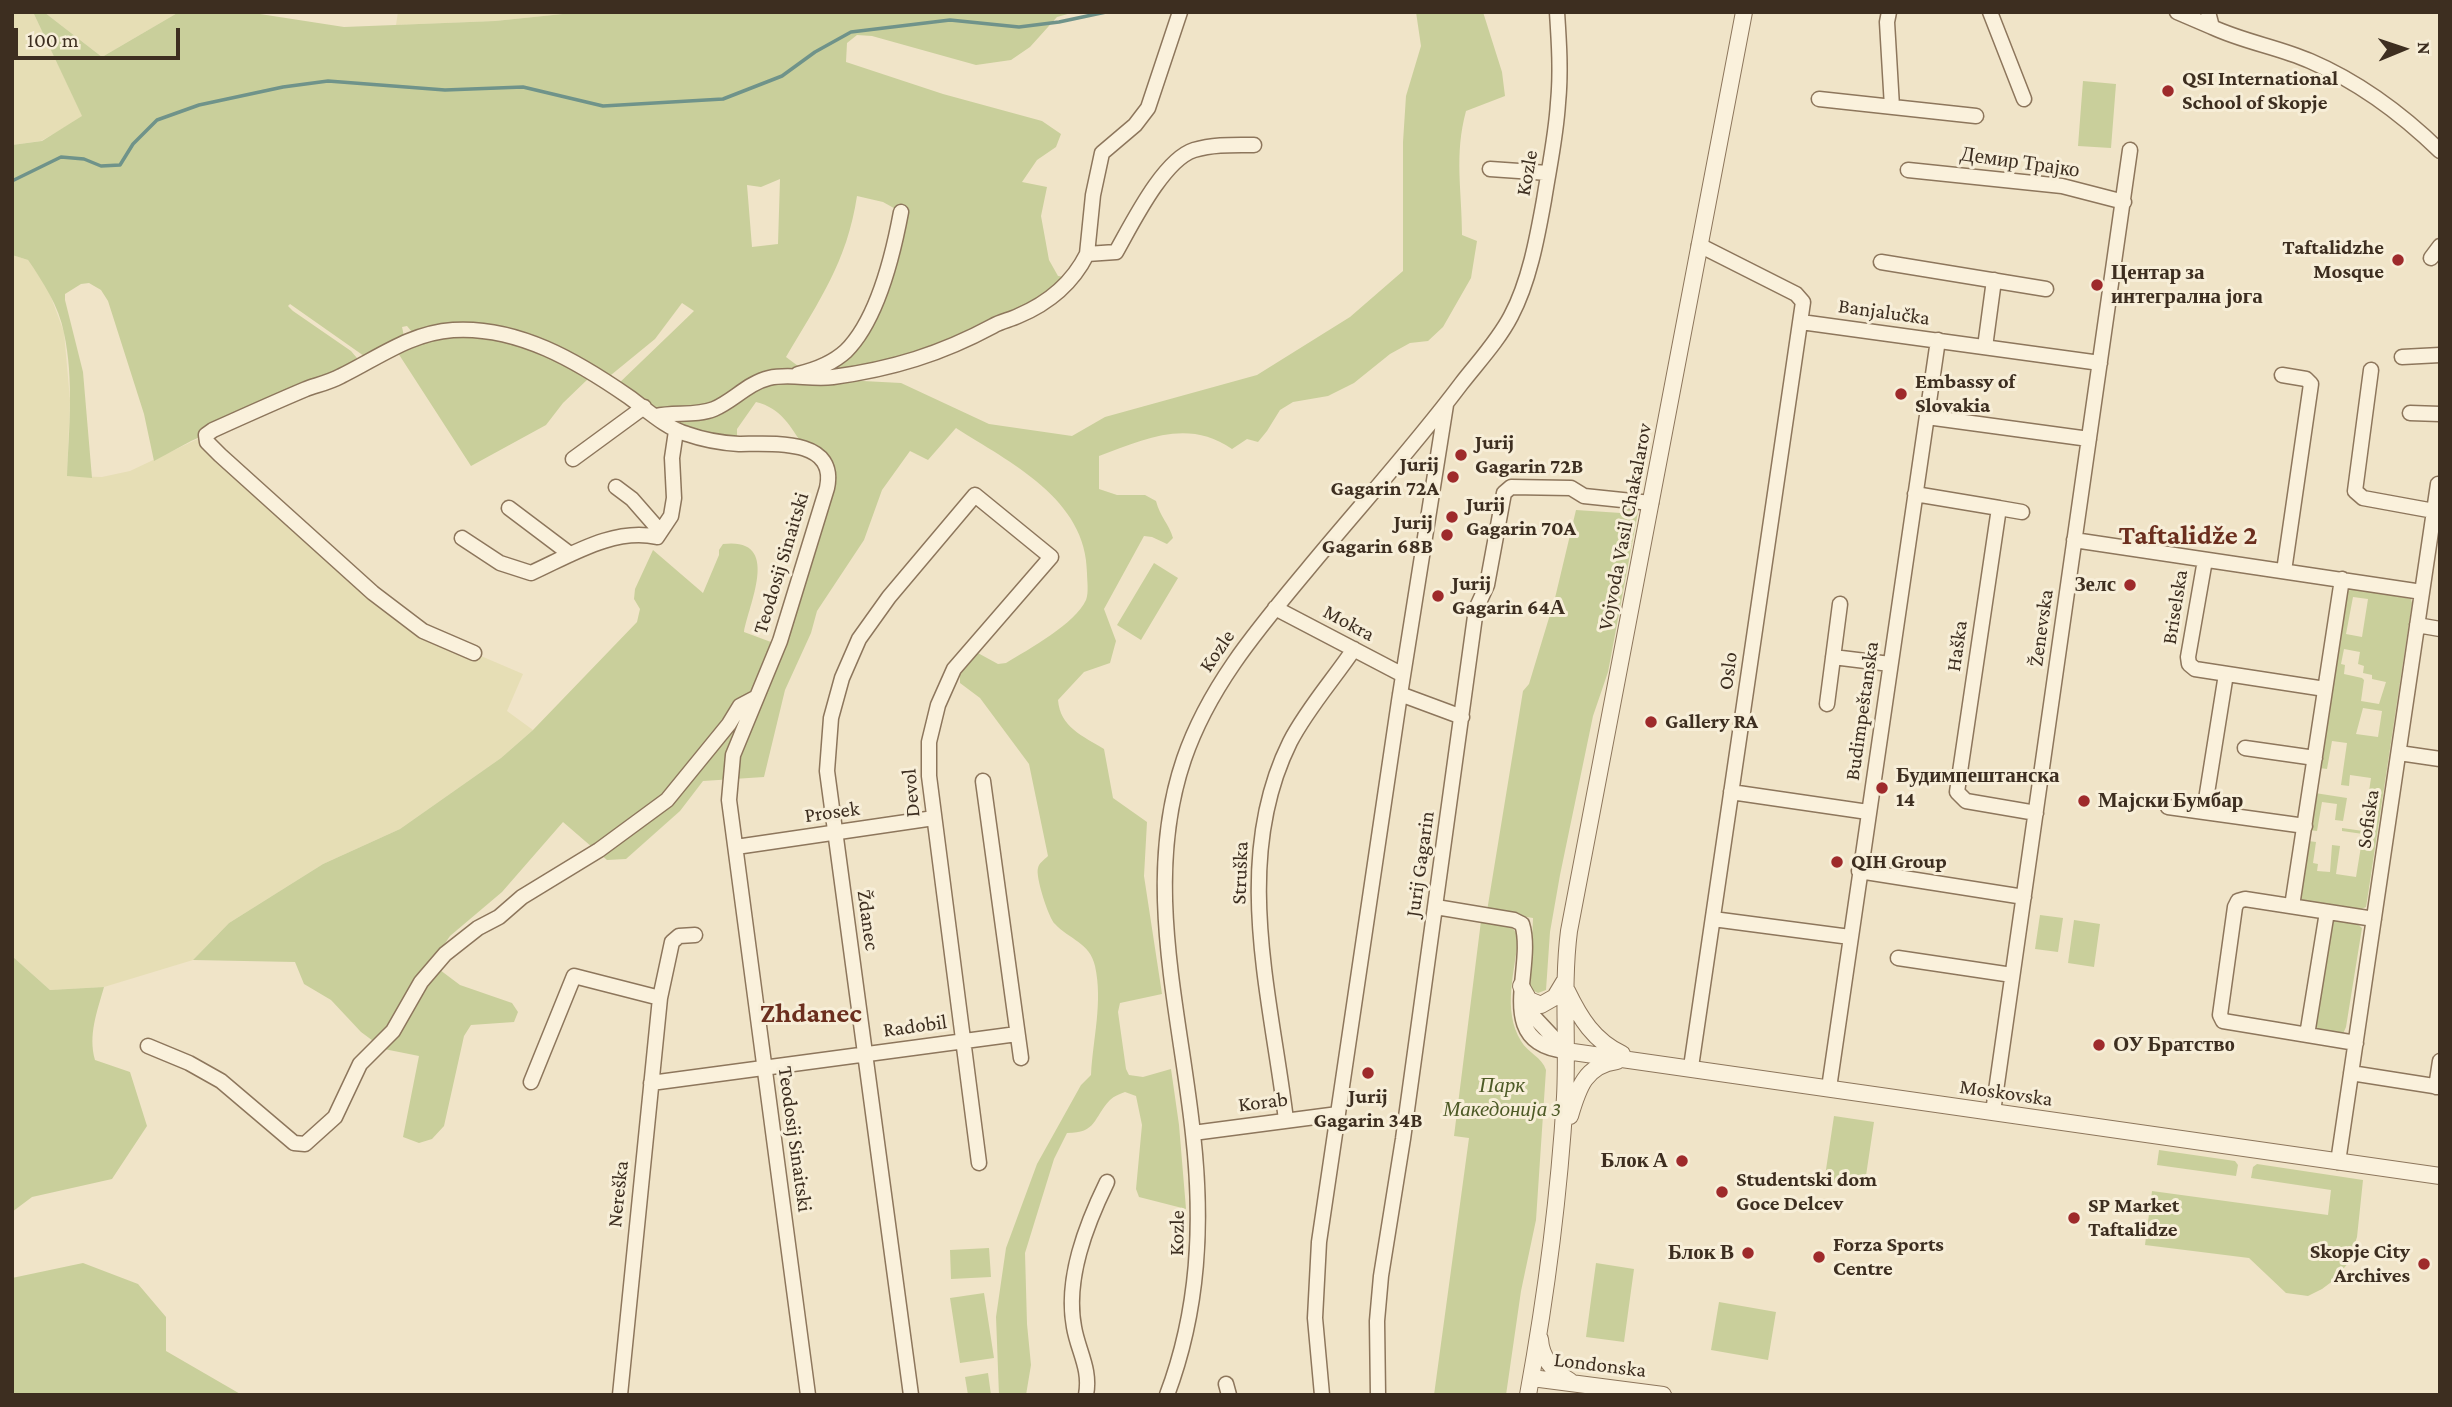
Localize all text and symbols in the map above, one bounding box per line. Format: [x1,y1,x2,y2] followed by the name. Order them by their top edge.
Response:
[18,14,184,58] scale bar
[2368,14,2438,84] north arrow
[27,28,79,52] text: 100 m
[2414,41,2435,55] text: N
[2182,66,2338,116] place label: QSI International School of Skopje
[2160,83,2176,99] marker: QSI International School of Skopje
[1959,141,2081,183] street label: Демир Трајко
[1511,148,1543,198] street label: Kozle
[2282,235,2384,285] place label: Taftalidzhe Mosque
[2390,252,2406,268] marker: Taftalidzhe Mosque
[2111,260,2263,310] place label: Центар за интегрална јога
[2089,277,2105,293] marker: Центар за интегрална јога
[1837,293,1931,331] street label: Banjalučka
[1915,369,2015,419] place label: Embassy of Slovakia
[1893,386,1909,402] marker: Embassy of Slovakia
[1593,421,1657,633] street label: Vojvoda Vasil Chakalarov
[1475,430,1583,480] place label: Jurij Gagarin 72B
[1453,447,1469,463] marker: Jurij Gagarin 72B
[1331,452,1439,502] place label: Jurij Gagarin 72A
[1445,469,1461,485] marker: Jurij Gagarin 72A
[747,489,815,637] street label: Teodosij Sinaitski
[1466,492,1576,542] place label: Jurij Gagarin 70A
[1444,509,1460,525] marker: Jurij Gagarin 70A
[1322,510,1433,560] place label: Jurij Gagarin 68B
[2118,518,2258,552] district label: Taftalidže 2
[1439,527,1455,543] marker: Jurij Gagarin 68B
[2157,568,2193,646] street label: Briselska
[1452,571,1565,621] place label: Jurij Gagarin 64А
[2074,572,2116,598] place label: Зелс
[2122,577,2138,593] marker: Зелс
[1430,588,1446,604] marker: Jurij Gagarin 64А
[2023,588,2059,668] street label: Ženevska
[1319,599,1379,647] street label: Mokra
[1941,619,1973,673] street label: Haška
[1194,625,1240,677] street label: Kozle
[1840,640,1884,782] street label: Budimpeštanska
[1713,650,1743,692] street label: Oslo
[1665,709,1758,735] place label: Gallery RA
[1643,714,1659,730] marker: Gallery RA
[1896,763,2059,813] place label: Будимпештанска 14
[896,768,926,818] street label: Devol
[1874,780,1890,796] marker: Будимпештанска 14
[2098,788,2243,814] place label: Мајски Бумбар
[2351,788,2385,850] street label: Sofiska
[2076,793,2092,809] marker: Мајски Бумбар
[803,796,861,828] street label: Prosek
[1400,809,1440,919] street label: Jurij Gagarin
[1226,841,1254,905] street label: Struška
[1851,849,1947,875] place label: QIH Group
[1829,854,1845,870] marker: QIH Group
[851,888,885,952] street label: Ždanec
[760,996,862,1030] district label: Zhdanec
[881,1009,949,1043] street label: Radobil
[2113,1032,2235,1058] place label: ОУ Братство
[2091,1037,2107,1053] marker: ОУ Братство
[772,1065,818,1213] street label: Teodosij Sinaitski
[1360,1065,1376,1081] marker: Jurij Gagarin 34B
[1443,1073,1561,1123] park label: Парк Македонија 3
[1958,1074,2054,1112] street label: Moskovska
[1313,1084,1423,1134] place label: Jurij Gagarin 34B
[1237,1086,1289,1118] street label: Korab
[1601,1148,1668,1174] place label: Блок А
[1674,1153,1690,1169] marker: Блок А
[602,1159,634,1229] street label: Nereška
[1736,1167,1877,1217] place label: Studentski dom Goce Delcev
[1714,1184,1730,1200] marker: Studentski dom Goce Delcev
[2088,1193,2179,1243] place label: SP Market Taftalidze
[1164,1210,1190,1256] street label: Kozle
[2066,1210,2082,1226] marker: SP Market Taftalidze
[1833,1232,1944,1282] place label: Forza Sports Centre
[2310,1239,2410,1289] place label: Skopje City Archives
[1668,1240,1734,1266] place label: Блок В
[1740,1245,1756,1261] marker: Блок В
[1811,1249,1827,1265] marker: Forza Sports Centre
[2416,1256,2432,1272] marker: Skopje City Archives
[1552,1347,1648,1383] street label: Londonska

